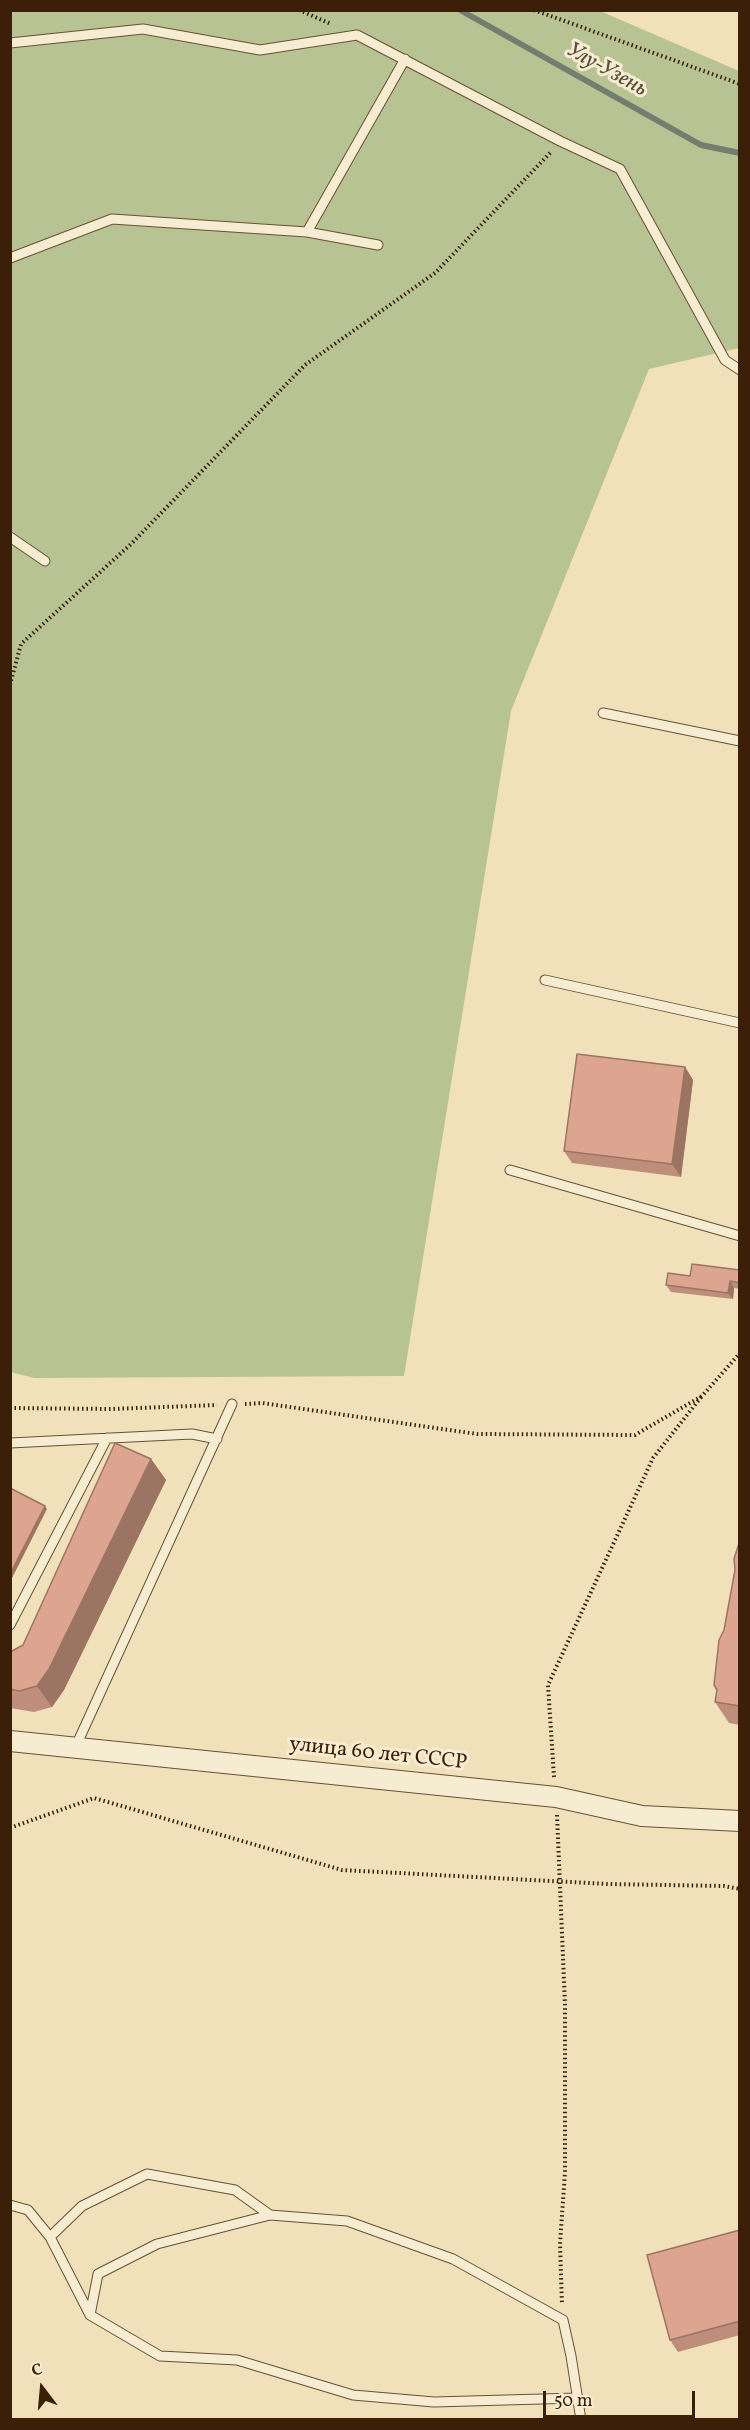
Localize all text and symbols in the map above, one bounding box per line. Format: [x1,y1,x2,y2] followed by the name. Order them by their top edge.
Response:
[561,38,651,104] water label: Улу-Узень
[288,1733,468,1777] street label: улица 60 лет СССР
[12,2358,72,2418] north arrow
[29,2359,45,2383] text: С
[546,2379,698,2417] scale bar
[554,2389,593,2414] text: 50 m

